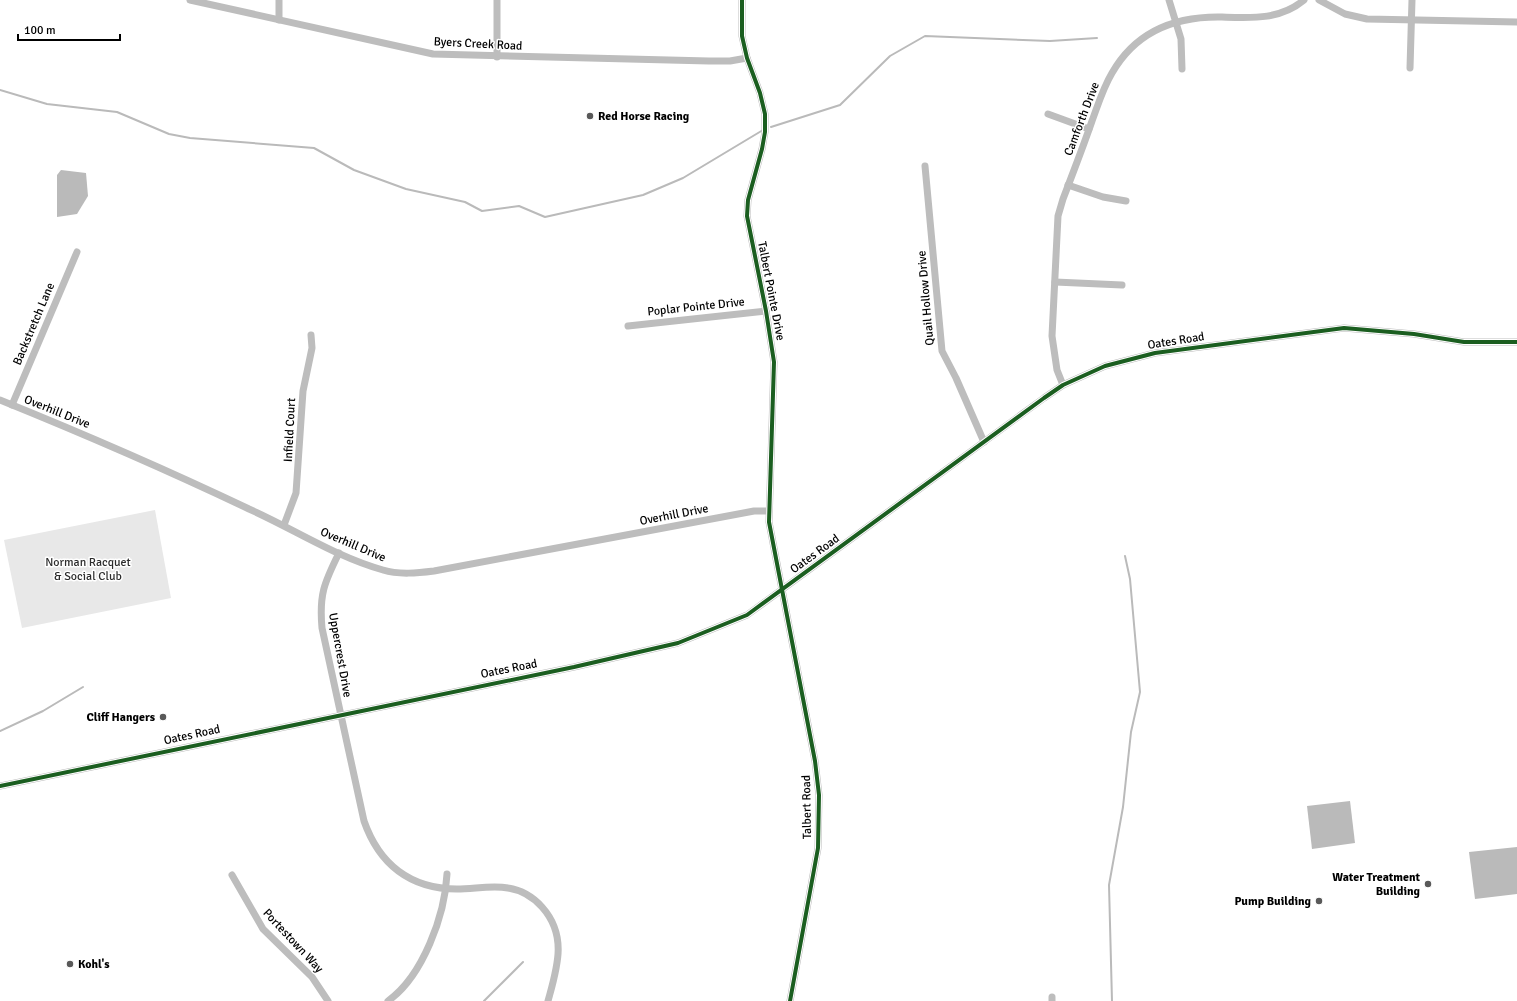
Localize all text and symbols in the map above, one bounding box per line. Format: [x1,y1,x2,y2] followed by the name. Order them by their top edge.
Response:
[18,16,120,42] scale bar
[24,23,56,38] text: 100 m
[433,34,523,54] street label: Byers Creek Road
[1061,80,1103,158] street label: Camforth Drive
[598,109,690,124] place label: Red Horse Racing
[585,111,595,121] marker: Red Horse Racing
[754,240,788,342] street label: Talbert Pointe Drive
[914,250,938,346] street label: Quail Hollow Drive
[10,280,58,368] street label: Backstretch Lane
[647,294,745,320] street label: Poplar Pointe Drive
[1146,329,1206,353] street label: Oates Road
[22,392,92,432] street label: Overhill Drive
[281,397,299,463] street label: Infield Court
[638,501,710,529] street label: Overhill Drive
[318,524,388,566] street label: Overhill Drive
[787,531,843,577] street label: Oates Road
[45,555,131,584] park label: Norman Racquet & Social Club
[325,611,355,699] street label: Uppercrest Drive
[479,656,539,682] street label: Oates Road
[86,710,156,725] place label: Cliff Hangers
[158,712,168,722] marker: Cliff Hangers
[162,722,222,748] street label: Oates Road
[799,775,815,839] street label: Talbert Road
[1332,870,1421,899] place label: Water Treatment Building
[1423,879,1433,889] marker: Water Treatment Building
[1234,894,1312,909] place label: Pump Building
[1314,896,1324,906] marker: Pump Building
[260,906,327,976] street label: Portestown Way
[78,957,110,972] place label: Kohl's
[65,959,75,969] marker: Kohl's

